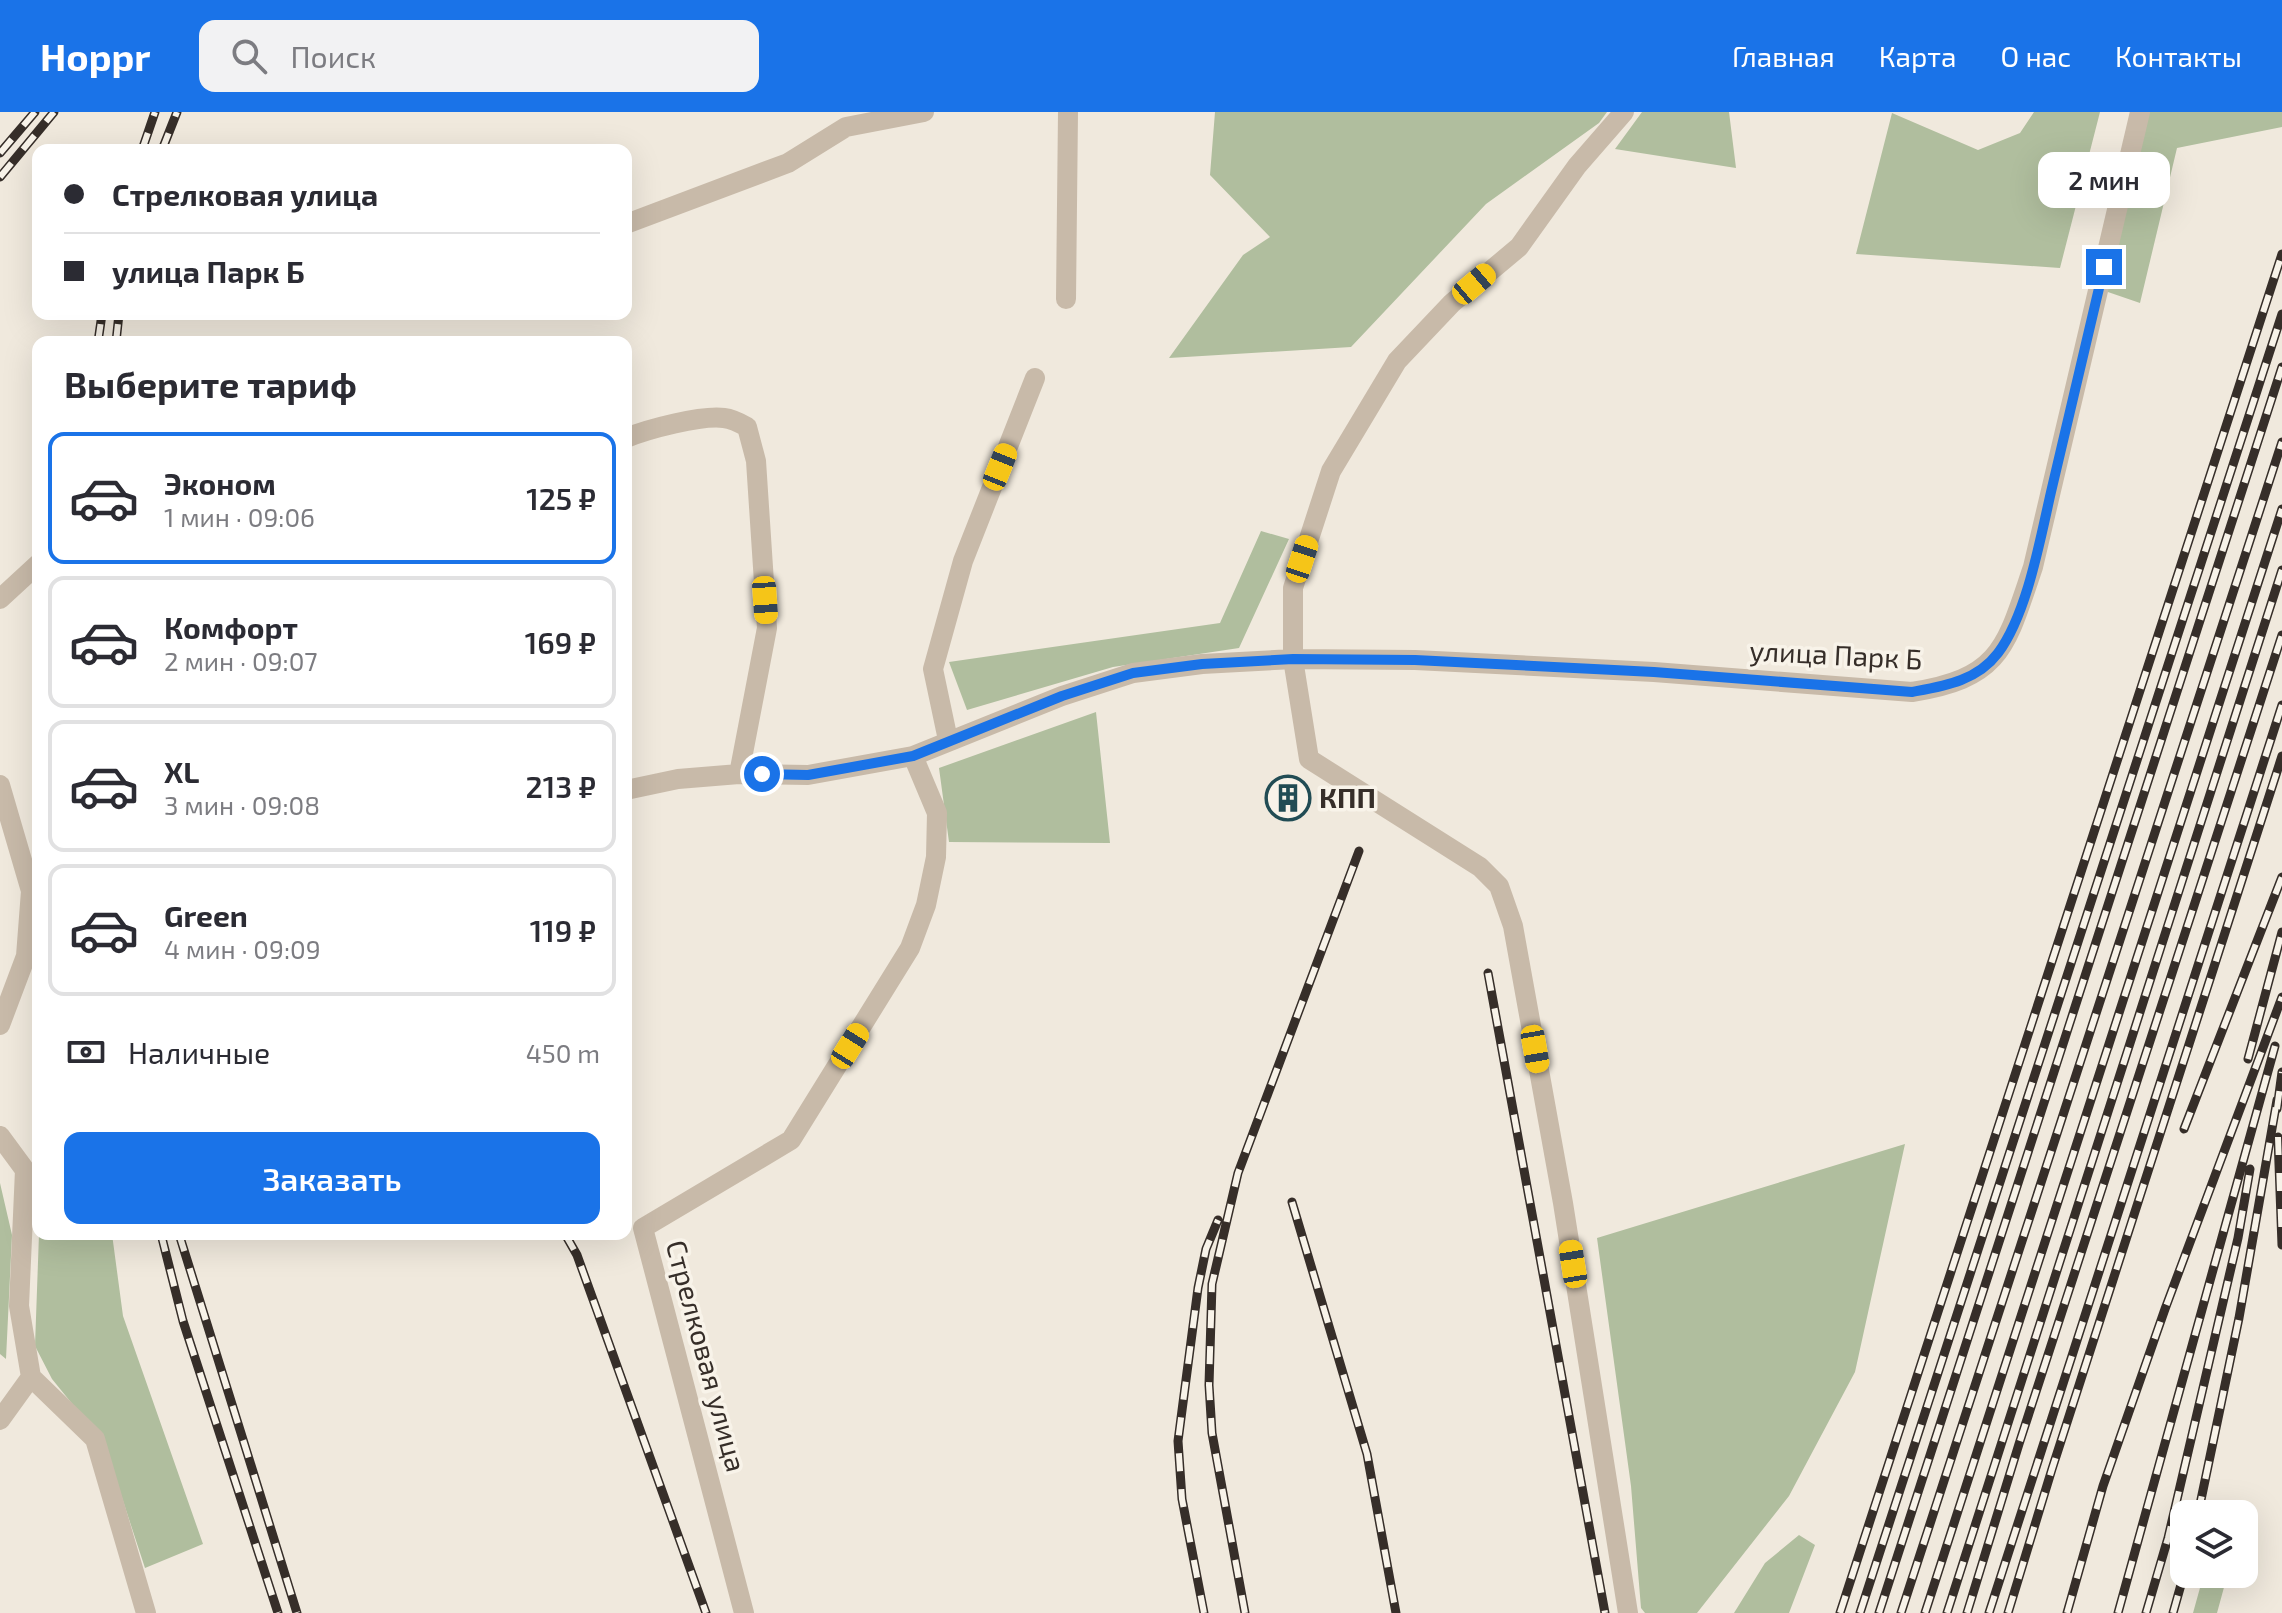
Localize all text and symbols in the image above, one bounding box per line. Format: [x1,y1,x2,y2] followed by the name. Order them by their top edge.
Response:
[199,20,759,92] search box
[40,33,151,79] text: Hoppr
[227,34,271,78] icon: search
[291,38,376,74] text: Поиск
[1732,39,1835,73] text: Главная
[1879,39,1957,73] text: Карта
[2001,39,2071,73] text: О нас
[2115,39,2242,73] text: Контакты
[2038,151,2170,207] callout: 2 мин
[2068,164,2140,195] text: 2 мин
[112,176,378,212] text: Стрелковая улица
[2086,249,2122,285] route end
[112,253,305,289] text: улица Парк Б
[1448,259,1500,309] car
[64,362,357,405] text: Выберите тариф
[980,440,1020,494] car
[68,462,140,534] icon: car
[164,465,276,501] text: Эконом
[526,480,596,516] text: 125 ₽
[164,501,315,532] text: 1 мин · 09:06
[1283,532,1321,586] car
[751,575,779,625] car
[68,606,140,678] icon: car
[164,609,298,645] text: Комфорт
[525,624,596,660] text: 169 ₽
[1749,632,1923,676] street label: улица Парк Б
[164,645,318,676] text: 2 мин · 09:07
[68,750,140,822] icon: car
[164,753,199,789] text: XL
[744,756,780,792] route start
[526,768,596,804] text: 213 ₽
[1264,774,1312,822] building icon: КПП
[1319,780,1376,814] place label: КПП
[164,789,320,820] text: 3 мин · 09:08
[68,894,140,966] icon: car
[164,897,248,933] text: Green
[530,912,596,948] text: 119 ₽
[164,933,321,964] text: 4 мин · 09:09
[827,1019,873,1073] car
[1519,1023,1551,1075] car
[64,1030,108,1074] icon: cash
[128,1034,270,1070] text: Наличные
[526,1037,600,1068] text: 450 m
[64,1132,600,1224] button: Заказать
[660,1236,754,1475] street label: Стрелковая улица
[1557,1238,1589,1290] car
[2170,1500,2258,1588] map controls
[2170,1500,2258,1588] button: layers

